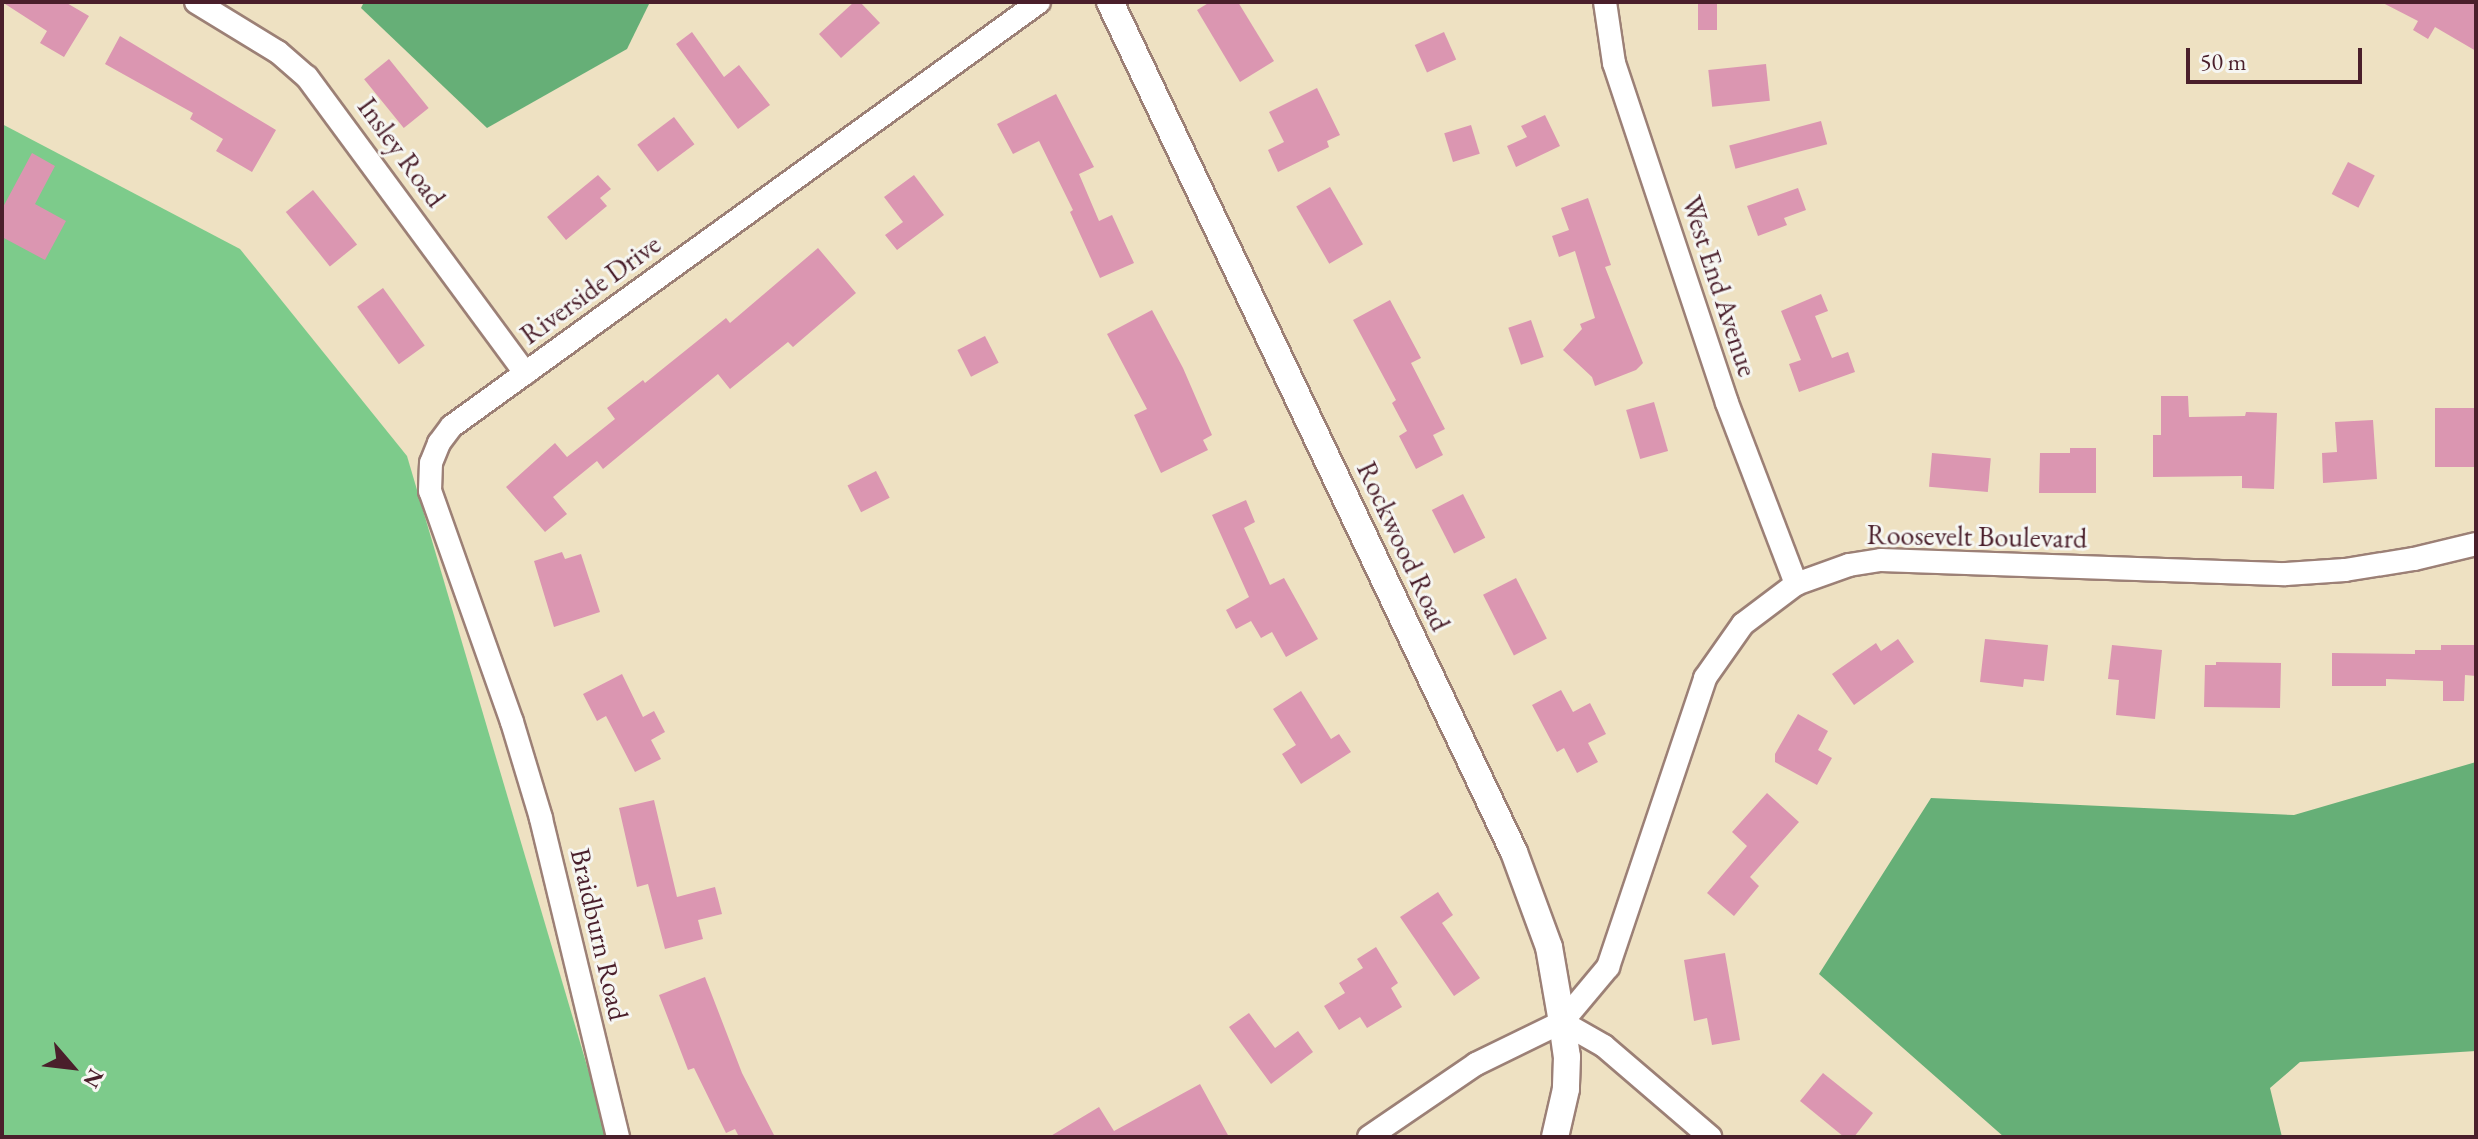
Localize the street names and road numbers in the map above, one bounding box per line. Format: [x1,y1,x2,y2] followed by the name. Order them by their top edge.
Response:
[351,91,453,213] street label: Insley Road
[1675,191,1765,381] street label: West End Avenue
[513,227,667,351] street label: Riverside Drive
[1350,456,1458,636] street label: Rockwood Road
[1866,517,2088,555] street label: Roosevelt Boulevard
[564,845,636,1023] street label: Braidburn Road

